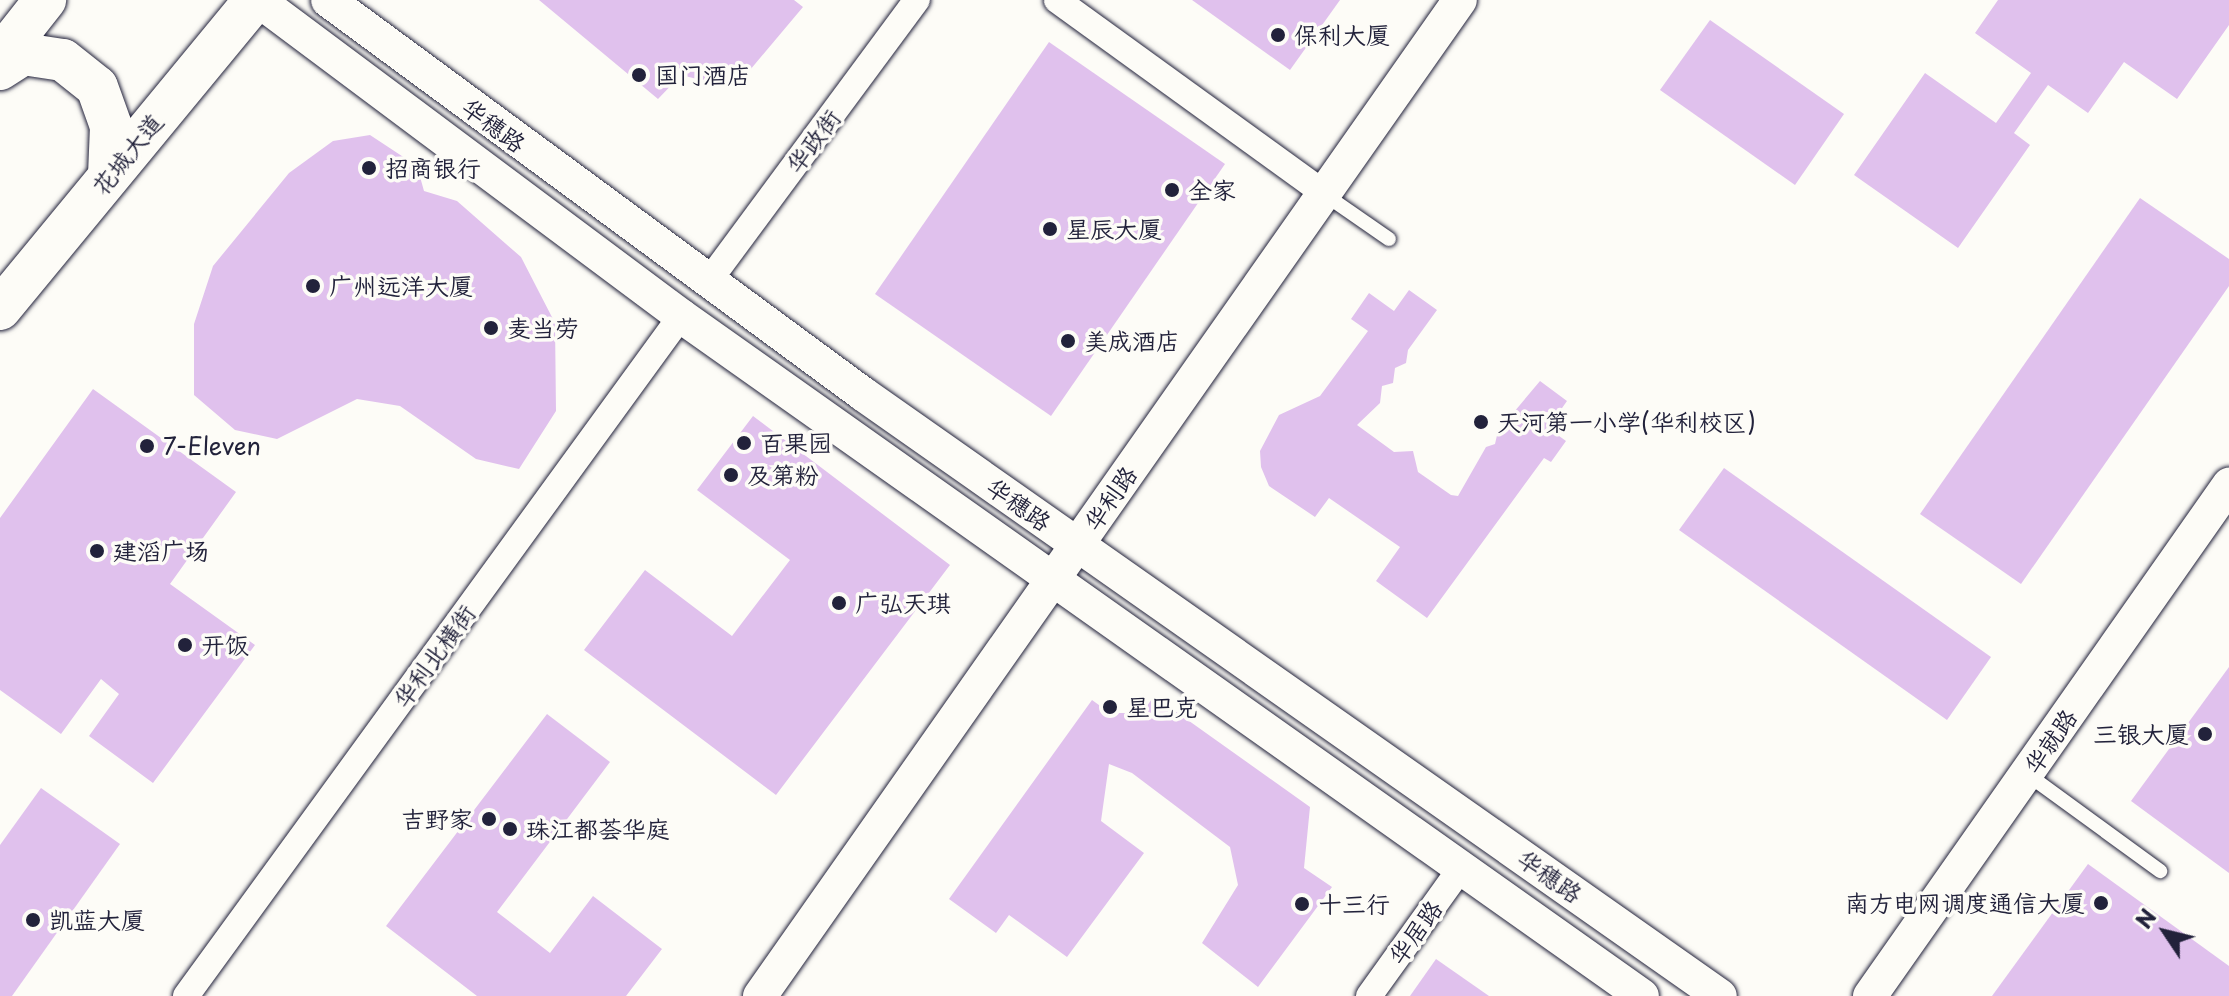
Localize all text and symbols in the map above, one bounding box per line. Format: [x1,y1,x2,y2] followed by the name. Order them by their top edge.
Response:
[1294,21,1390,49] place label: 保利大厦
[1269,26,1287,44] marker: 保利大厦
[655,61,751,89] place label: 国门酒店
[630,66,648,84] marker: 国门酒店
[457,92,531,158] street label: 华穗路
[780,104,846,178] street label: 华政街
[86,108,168,200] street label: 花城大道
[385,154,481,182] place label: 招商银行
[360,159,378,177] marker: 招商银行
[1188,176,1236,204] place label: 全家
[1163,181,1181,199] marker: 全家
[1066,215,1162,243] place label: 星辰大厦
[1041,220,1059,238] marker: 星辰大厦
[329,272,473,300] place label: 广州远洋大厦
[304,277,322,295] marker: 广州远洋大厦
[507,314,579,342] place label: 麦当劳
[482,319,500,337] marker: 麦当劳
[1084,327,1180,355] place label: 美成酒店
[1059,332,1077,350] marker: 美成酒店
[1497,408,1756,436] place label: 天河第一小学(华利校区)
[1472,413,1490,431] marker: 天河第一小学(华利校区)
[760,429,832,457] place label: 百果园
[163,432,261,460] place label: 7-Eleven
[735,434,753,452] marker: 百果园
[138,437,156,455] marker: 7-Eleven
[1078,460,1142,536] street label: 华利路
[747,461,819,489] place label: 及第粉
[722,466,740,484] marker: 及第粉
[981,472,1057,536] street label: 华穗路
[113,537,209,565] place label: 建滔广场
[88,542,106,560] marker: 建滔广场
[855,589,951,617] place label: 广弘天琪
[830,594,848,612] marker: 广弘天琪
[387,599,481,713] street label: 华利北横街
[201,631,249,659] place label: 开饭
[176,636,194,654] marker: 开饭
[1126,693,1198,721] place label: 星巴克
[1101,698,1119,716] marker: 星巴克
[2018,703,2082,779] street label: 华就路
[2093,720,2189,748] place label: 三银大厦
[2196,725,2214,743] marker: 三银大厦
[401,805,473,833] place label: 吉野家
[480,810,498,828] marker: 吉野家
[526,815,670,843] place label: 珠江都荟华庭
[501,820,519,838] marker: 珠江都荟华庭
[1512,844,1588,908] street label: 华穗路
[1845,889,2085,917] place label: 南方电网调度通信大厦
[1318,890,1390,918] place label: 十三行
[2125,892,2205,972] north arrow
[1382,894,1448,970] street label: 华居路
[2092,894,2110,912] marker: 南方电网调度通信大厦
[1293,895,1311,913] marker: 十三行
[2126,901,2163,935] text: N
[49,906,145,934] place label: 凯蓝大厦
[24,911,42,929] marker: 凯蓝大厦

